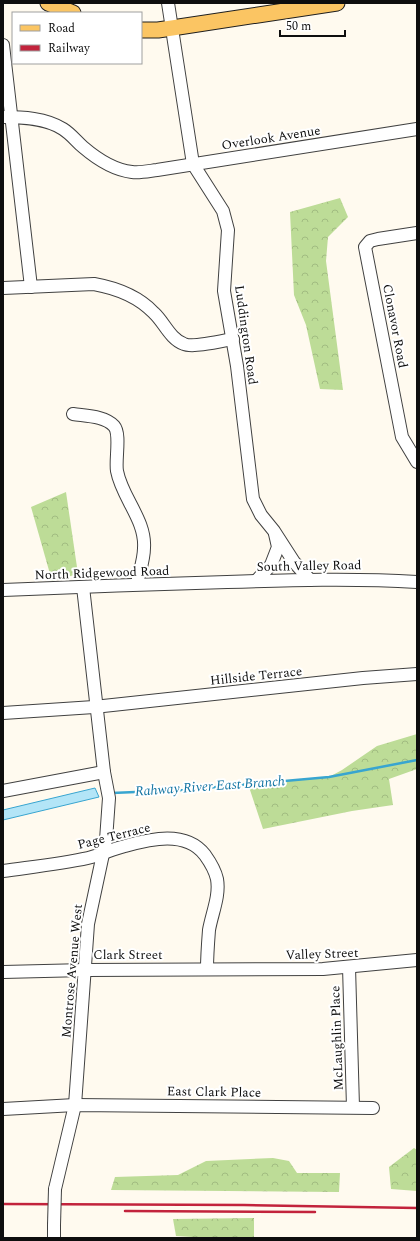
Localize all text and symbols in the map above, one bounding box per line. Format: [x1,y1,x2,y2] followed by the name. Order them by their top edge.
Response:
[12,12,142,64] legend
[280,12,345,38] scale bar
[286,17,311,36] text: 50 m
[48,19,75,38] text: Road
[48,39,91,58] text: Railway
[220,120,322,156] street label: Overlook Avenue
[377,282,413,370] street label: Clonavor Road
[229,284,263,386] street label: Luddington Road
[256,555,362,577] street label: South Valley Road
[34,561,170,585] street label: North Ridgewood Road
[209,661,303,691] street label: Hillside Terrace
[134,770,286,802] water label: Rahway River East Branch
[75,817,153,855] street label: Page Terrace
[56,903,88,1039] street label: Montrose Avenue West
[285,943,359,965] street label: Valley Street
[93,945,163,965] street label: Clark Street
[325,985,349,1091] street label: McLaughlin Place
[167,1081,261,1103] street label: East Clark Place

